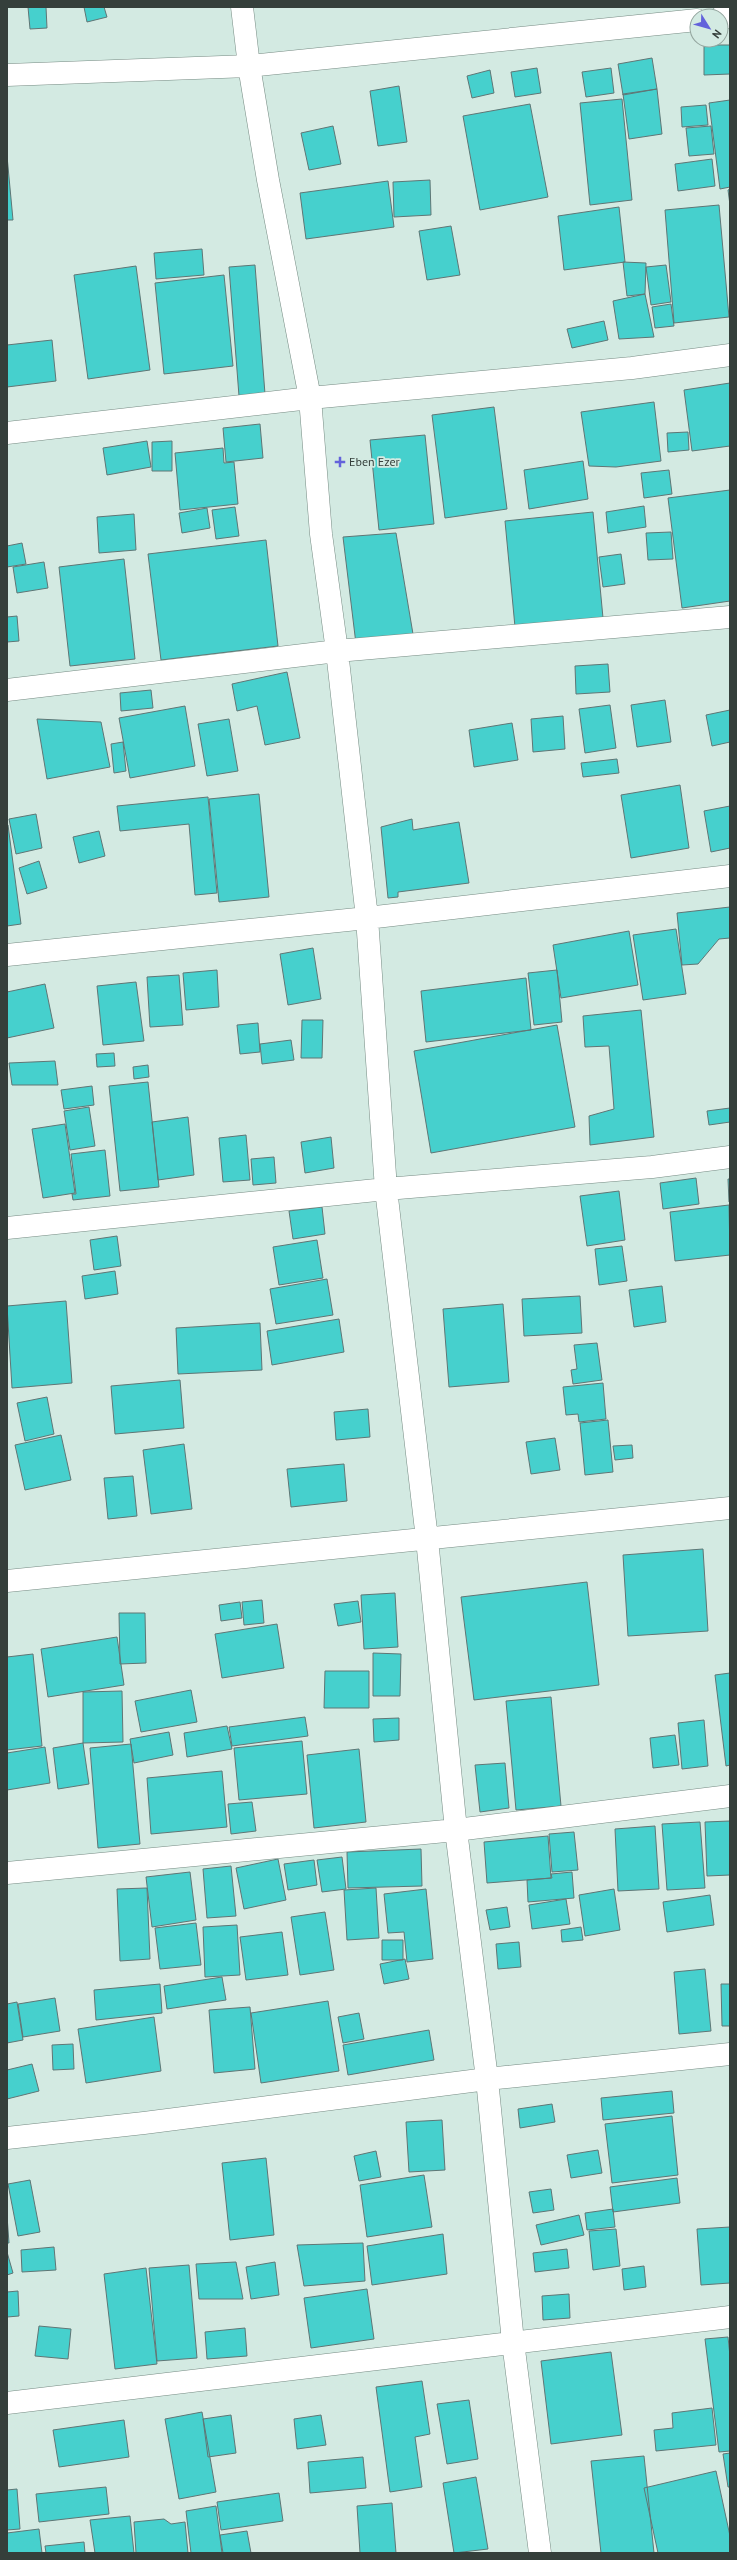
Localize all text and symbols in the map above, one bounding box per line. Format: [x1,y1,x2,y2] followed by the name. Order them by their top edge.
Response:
[689,8,729,48] north arrow
[709,27,725,41] text: N
[349,454,400,469] place label: Eben Ezer
[334,456,346,468] marker: Eben Ezer

